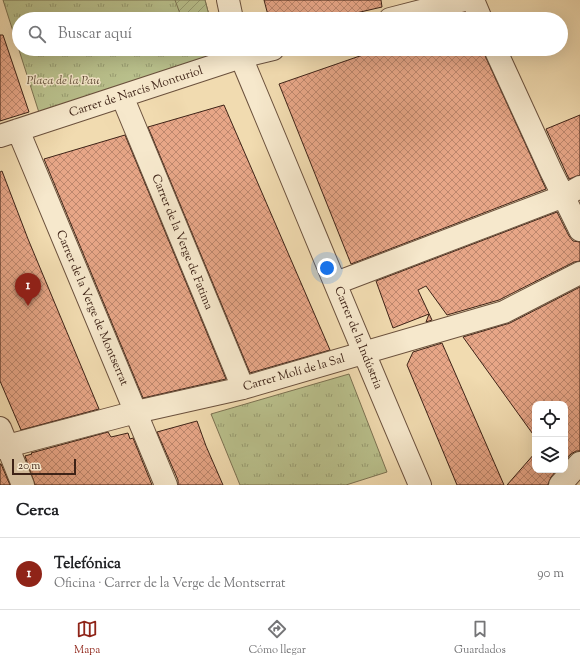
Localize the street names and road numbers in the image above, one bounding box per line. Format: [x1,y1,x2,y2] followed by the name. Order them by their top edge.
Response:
[67,62,206,122] street label: Carrer de Narcís Monturiol
[147,171,218,313] street label: Carrer de la Verge de Fatima
[51,227,133,389] street label: Carrer de la Verge de Montserrat
[329,284,387,393] street label: Carrer de la Indústria
[241,350,348,396] street label: Carrer Molí de la Sal

